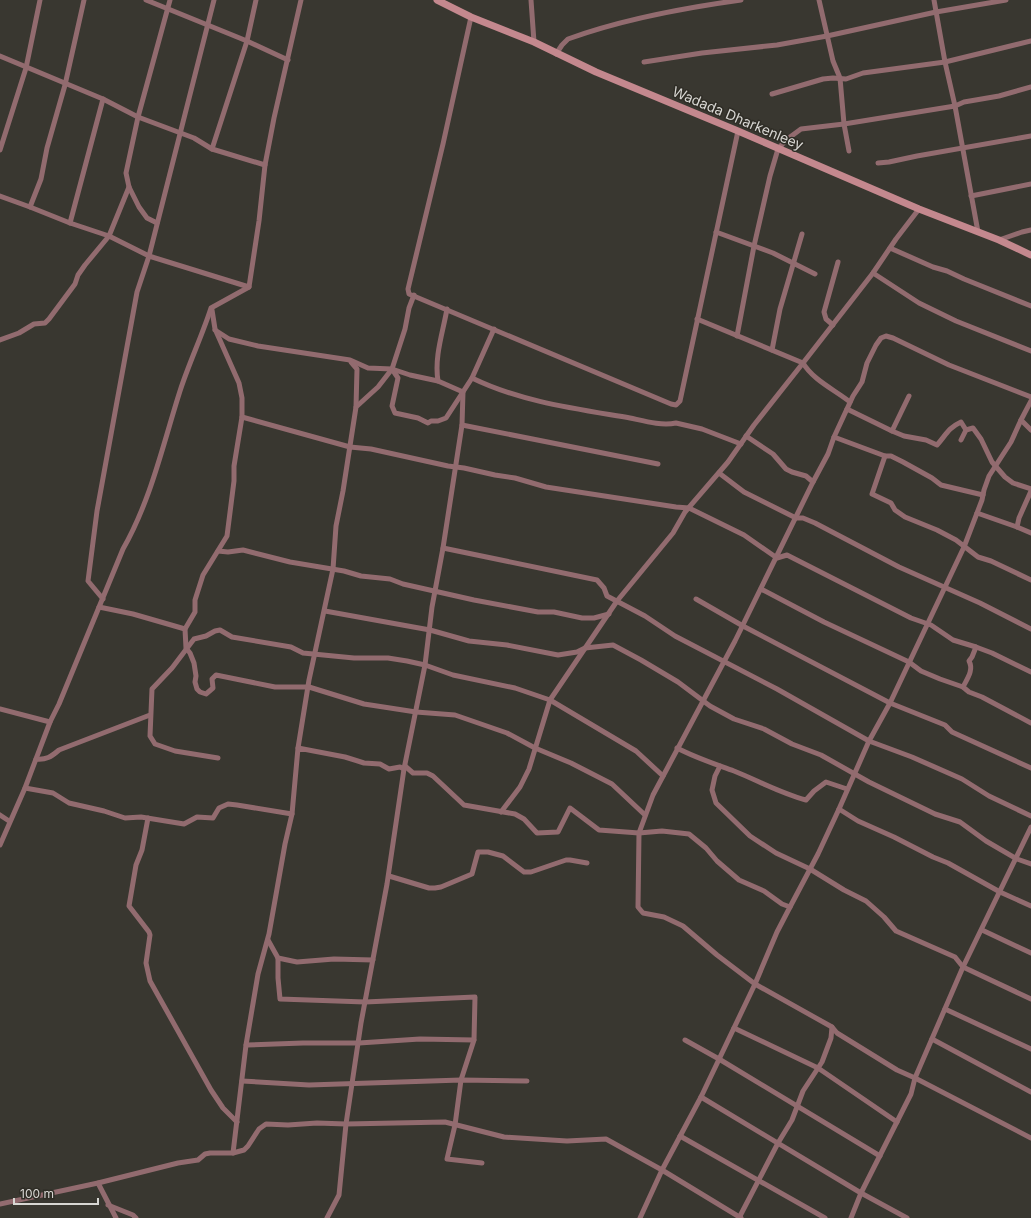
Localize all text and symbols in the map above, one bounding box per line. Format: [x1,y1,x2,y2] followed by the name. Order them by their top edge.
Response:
[670,82,806,153] street label: Wadada Dharkenleey
[14,1180,98,1206] scale bar
[20,1186,54,1201] text: 100 m

